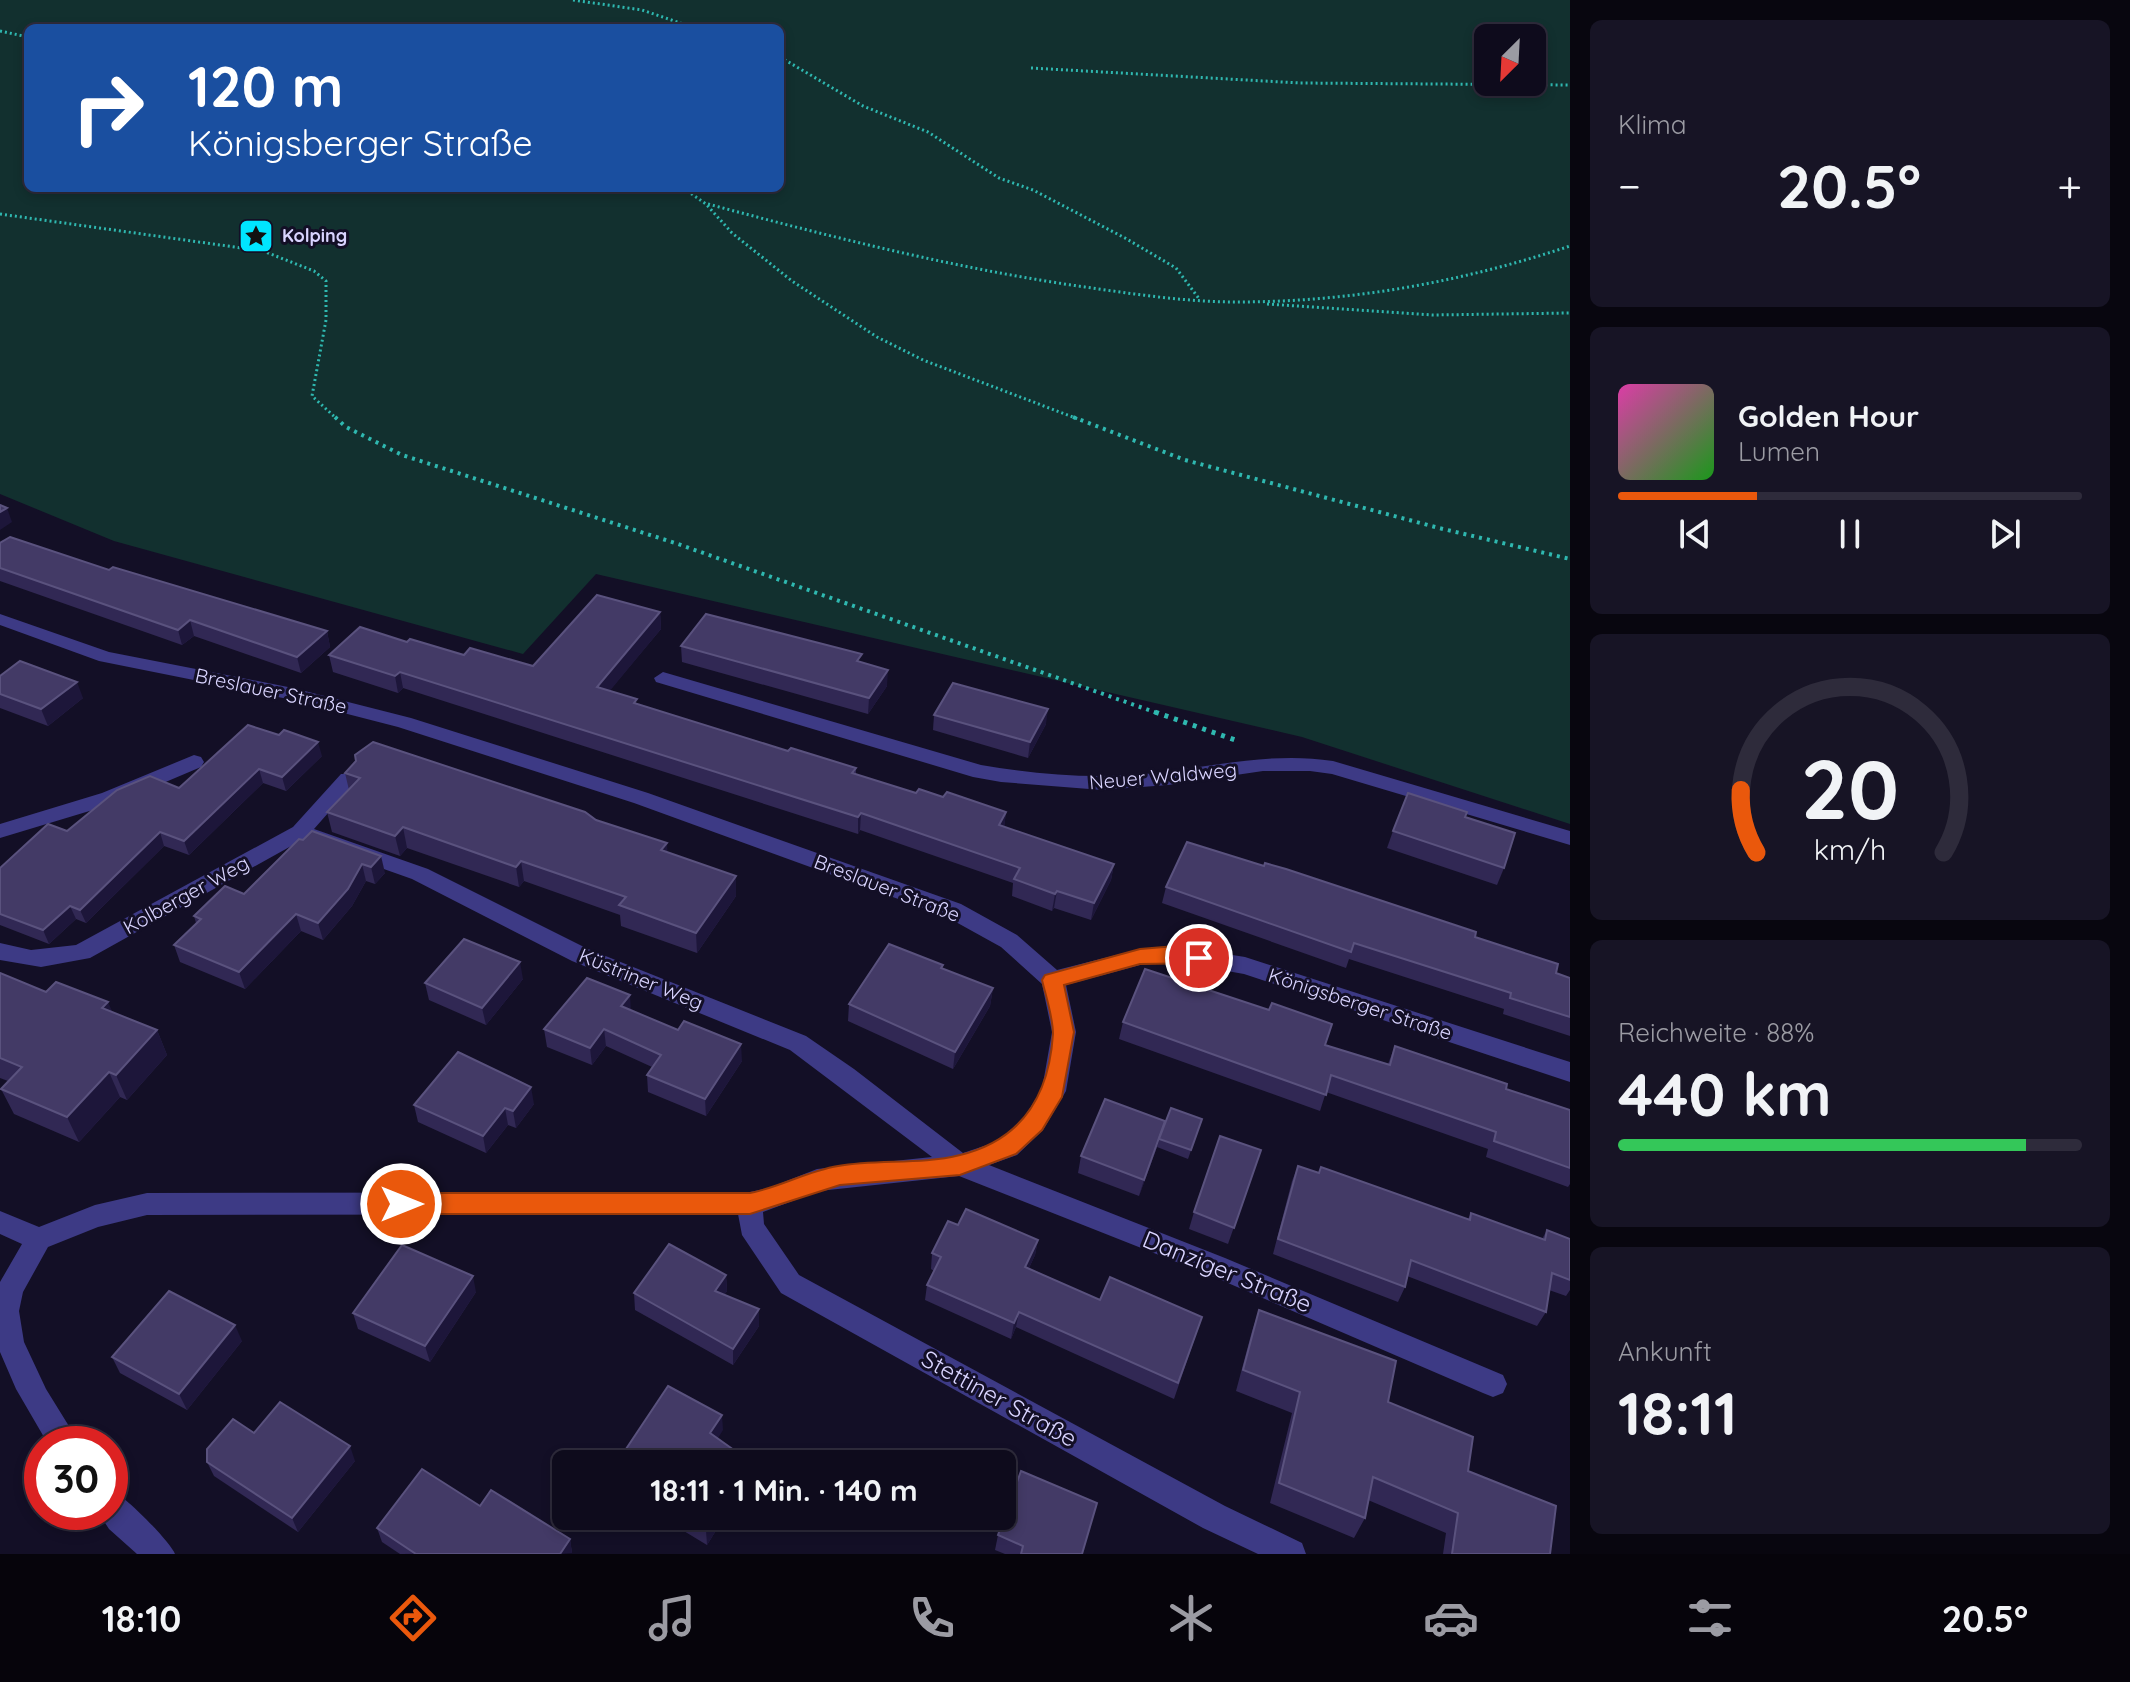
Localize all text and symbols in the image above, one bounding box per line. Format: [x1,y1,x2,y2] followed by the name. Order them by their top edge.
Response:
[1474,24,1546,96] north arrow
[1474,24,1546,96] map controls
[188,51,343,121] text: 120 m
[56,56,160,160] icon: right
[1618,108,1687,141] text: Klima
[188,120,533,165] text: Königsberger Straße
[1777,148,1921,223] text: 20.5°
[1618,158,1641,213] text: −
[2057,158,2082,213] text: +
[237,217,275,255] place icon: Kolping
[282,224,347,247] place label: Kolping
[1738,397,1919,435] text: Golden Hour
[1738,435,1820,468] text: Lumen
[1673,512,1717,556] icon: previous
[1828,512,1872,556] icon: pause
[1983,512,2027,556] icon: next
[193,662,349,719] street label: Breslauer Straße
[1801,736,1899,840] text: 20
[1088,757,1238,794] street label: Neuer Waldweg
[1814,831,1886,867] text: km/h
[811,848,964,927] street label: Breslauer Straße
[119,850,253,939] street label: Kolberger Weg
[1165,924,1233,992] pin
[1177,936,1221,980] icon: arrive
[576,942,707,1015] street label: Küstriner Weg
[1265,962,1455,1045] street label: Königsberger Straße
[1618,1016,1814,1049] text: Reichweite · 88%
[1618,1056,1832,1131] text: 440 km
[359,1162,443,1246] position arrow
[1139,1224,1316,1319] street label: Danziger Straße
[1618,1335,1712,1368] text: Ankunft
[917,1343,1082,1453] street label: Stettiner Straße
[1618,1375,1737,1450] text: 18:11
[24,1426,128,1530] speed limit sign: 30
[650,1471,918,1509] text: 18:11 · 1 Min. · 140 m
[385,1590,441,1646] icon: directions
[644,1590,700,1646] icon: music
[904,1590,960,1646] icon: phone
[1163,1590,1219,1646] icon: climate
[1423,1590,1479,1646] icon: car
[1682,1590,1738,1646] icon: filters
[102,1596,181,1641] text: 18:10
[1942,1596,2028,1641] text: 20.5°

